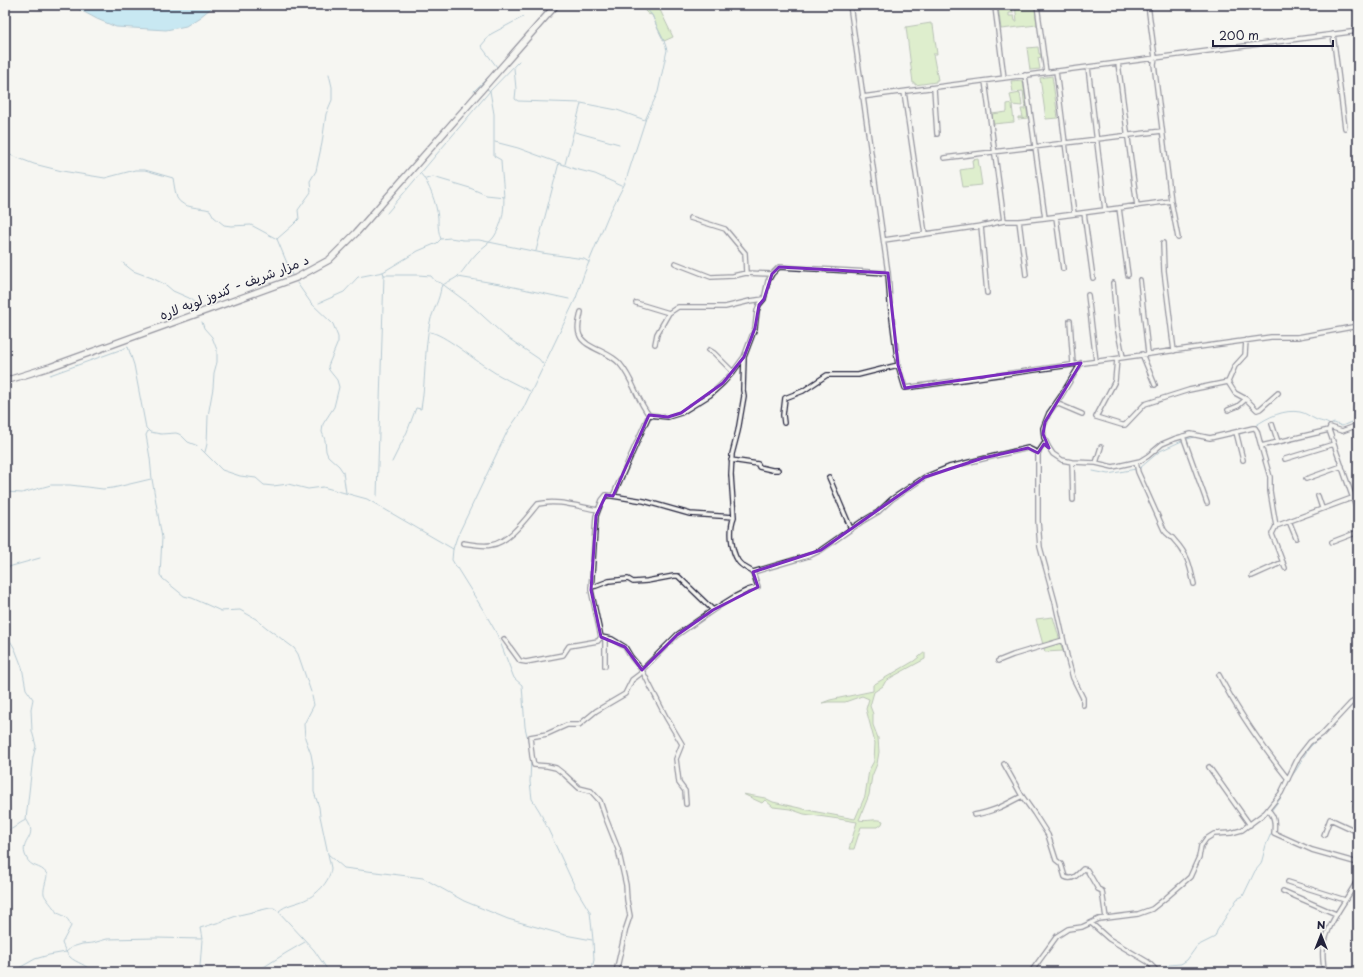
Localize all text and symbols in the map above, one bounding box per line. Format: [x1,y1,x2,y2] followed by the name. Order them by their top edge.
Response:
[1213,22,1333,48] scale bar
[1219,26,1259,44] text: 200 m
[156,249,311,324] street label: د مزار شریف - کندوز لویه لاره
[1301,915,1341,955] north arrow
[1317,916,1326,933] text: N

